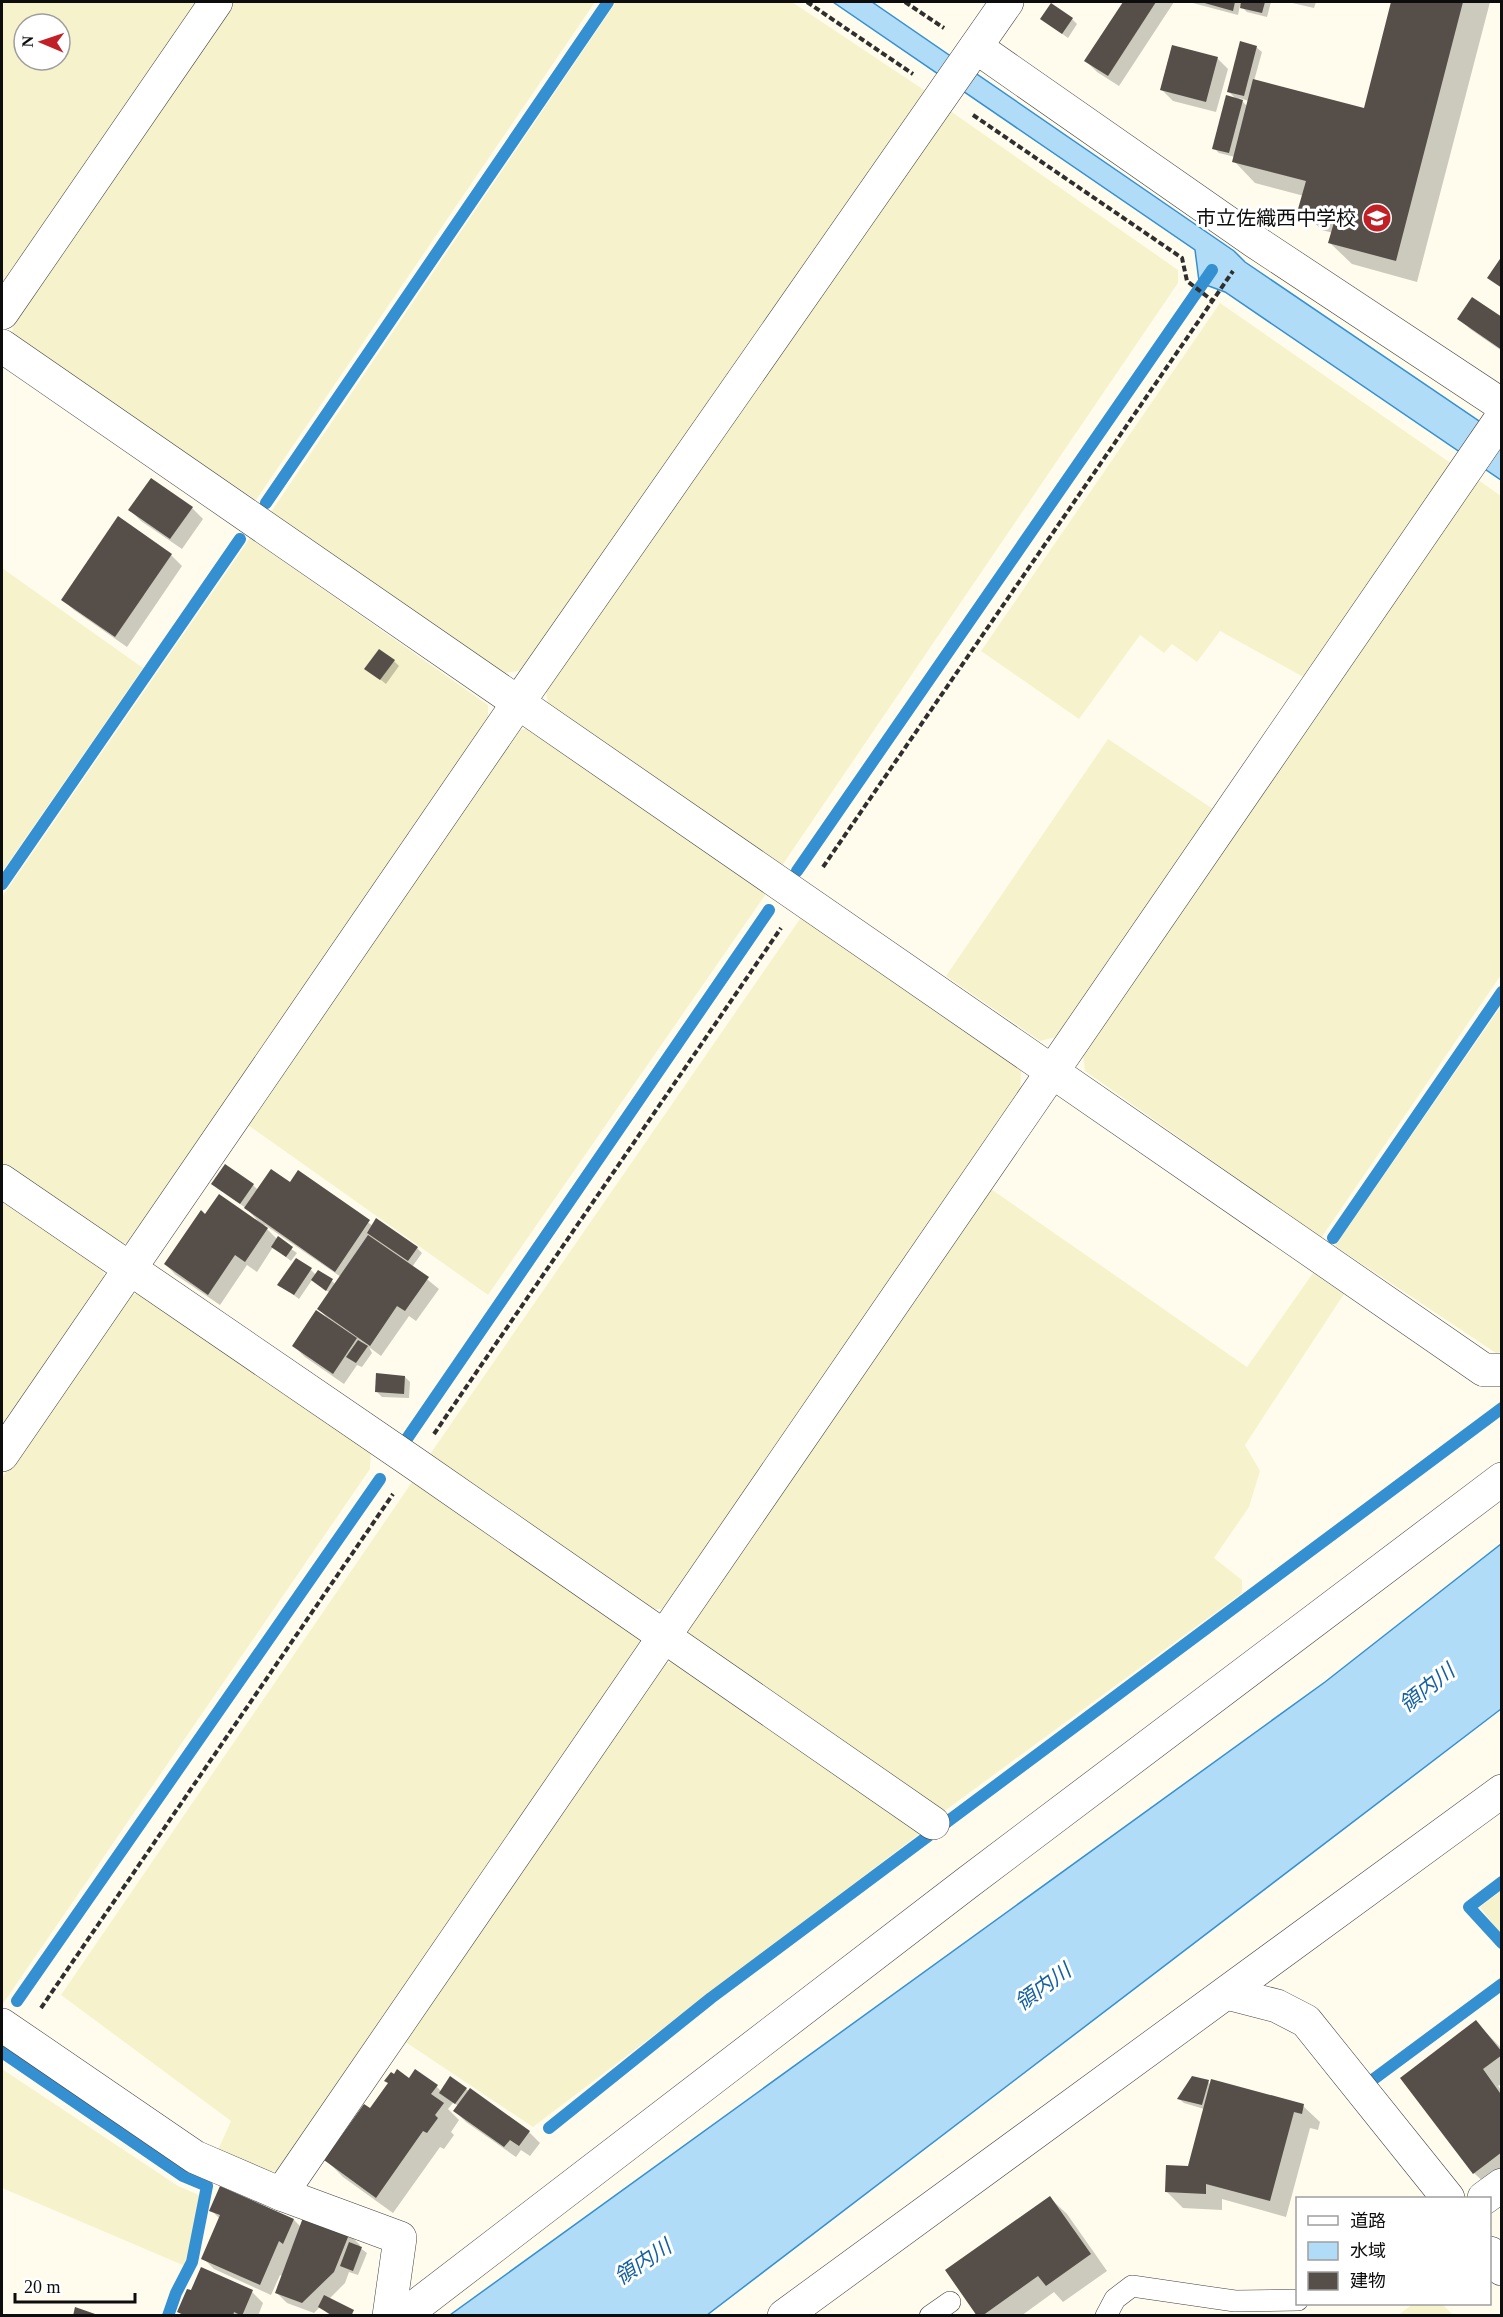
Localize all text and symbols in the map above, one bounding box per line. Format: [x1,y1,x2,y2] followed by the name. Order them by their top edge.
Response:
[12,12,72,72] north arrow
[19,35,36,48] text: N
[1361,202,1393,234] school or university icon: 市立佐織西中学校
[1196,207,1356,229] place label: 市立佐織西中学校
[1395,1658,1461,1717] water label: 領内川
[1010,1958,1077,2015] water label: 領内川
[1296,2197,1491,2305] legend
[1350,2211,1386,2231] text: 道路
[610,2233,677,2290] water label: 領内川
[1350,2241,1386,2261] text: 水域
[15,2266,135,2304] scale bar
[1350,2271,1386,2291] text: 建物
[24,2277,61,2297] text: 20 m

